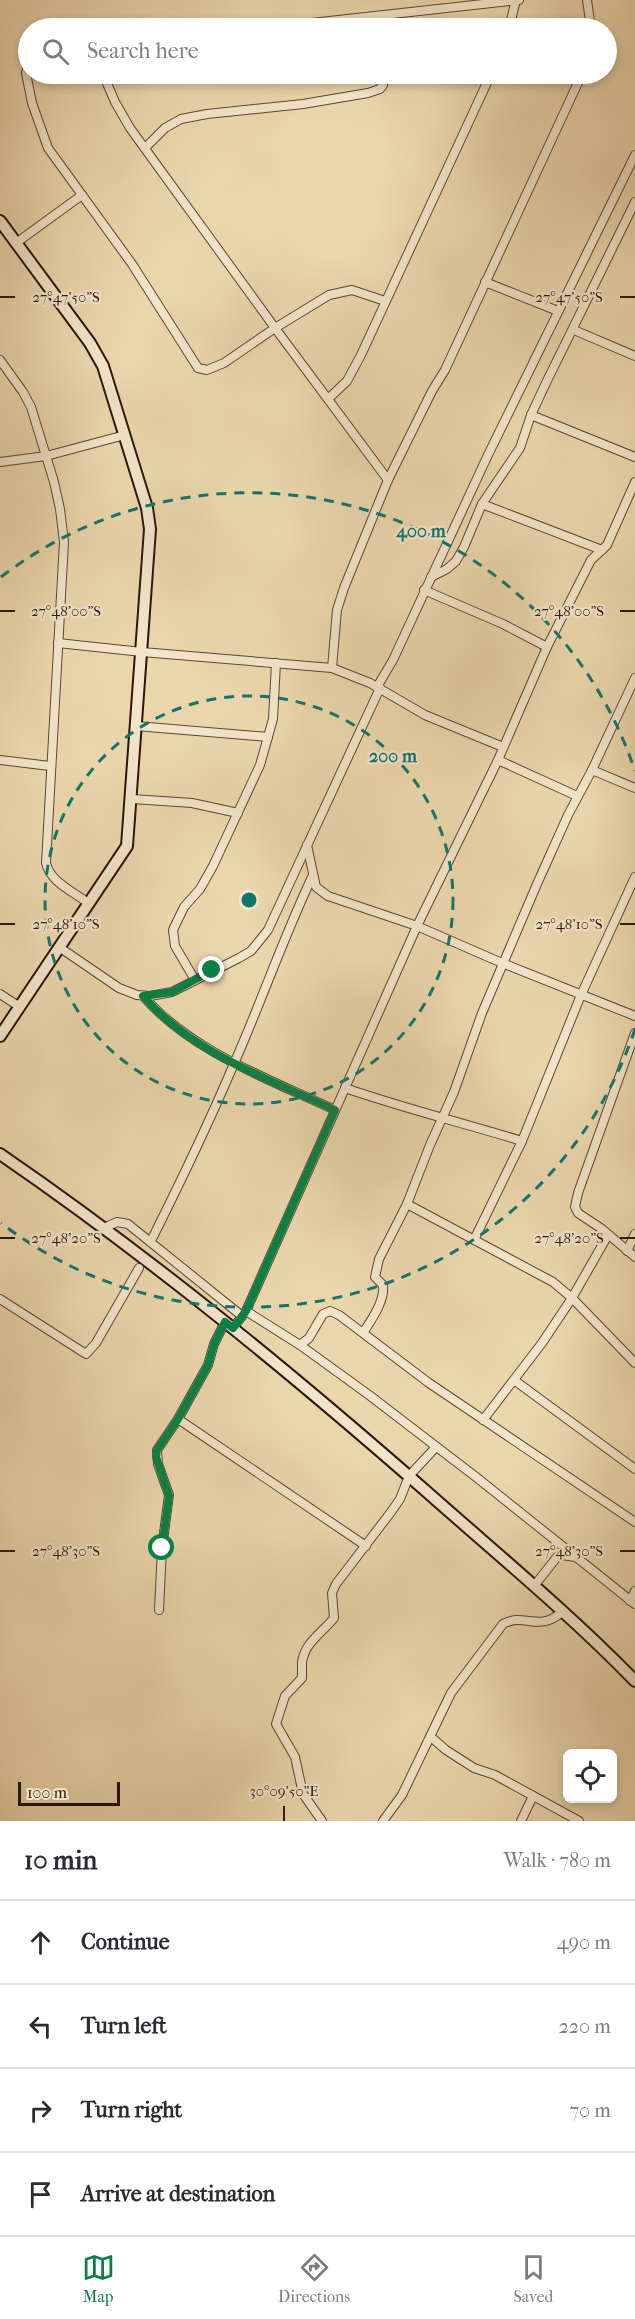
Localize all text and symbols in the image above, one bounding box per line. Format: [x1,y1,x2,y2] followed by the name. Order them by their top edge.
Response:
[18,18,617,84] search box
[39,35,72,68] icon: search
[87,38,199,64] text: Search here
[32,288,100,306] text: 27°47'50"S
[535,288,603,306] text: 27°47'50"S
[395,521,447,542] text: 400 m
[31,602,101,620] text: 27°48'00"S
[534,602,604,620] text: 27°48'00"S
[369,746,418,767] text: 200 m
[239,890,259,910] centre of rings
[32,915,100,933] text: 27°48'10"S
[535,915,603,933] text: 27°48'10"S
[198,956,224,982] route end
[31,1229,101,1247] text: 27°48'20"S
[534,1229,604,1247] text: 27°48'20"S
[148,1534,174,1560] route start
[32,1542,100,1560] text: 27°48'30"S
[535,1542,603,1560] text: 27°48'30"S
[563,1749,617,1803] map controls
[563,1749,617,1803] button: locate
[18,1779,120,1806] scale bar
[250,1782,318,1800] text: 30°09'50"E
[27,1783,67,1802] text: 100 m
[24,1845,97,1876] text: 10 min
[503,1849,611,1872] text: Walk · 780 m
[24,1926,57,1959] icon: ahead
[81,1929,170,1955] text: Continue
[557,1931,611,1954] text: 490 m
[24,2010,57,2043] icon: left
[81,2013,167,2039] text: Turn left
[558,2015,611,2038] text: 220 m
[24,2094,57,2127] icon: right
[81,2097,182,2123] text: Turn right
[569,2099,611,2122] text: 70 m
[24,2178,57,2211] icon: arrive
[81,2181,275,2207] text: Arrive at destination
[82,2251,115,2306] tab: Map
[278,2251,350,2306] tab: Directions
[514,2251,553,2306] tab: Saved

